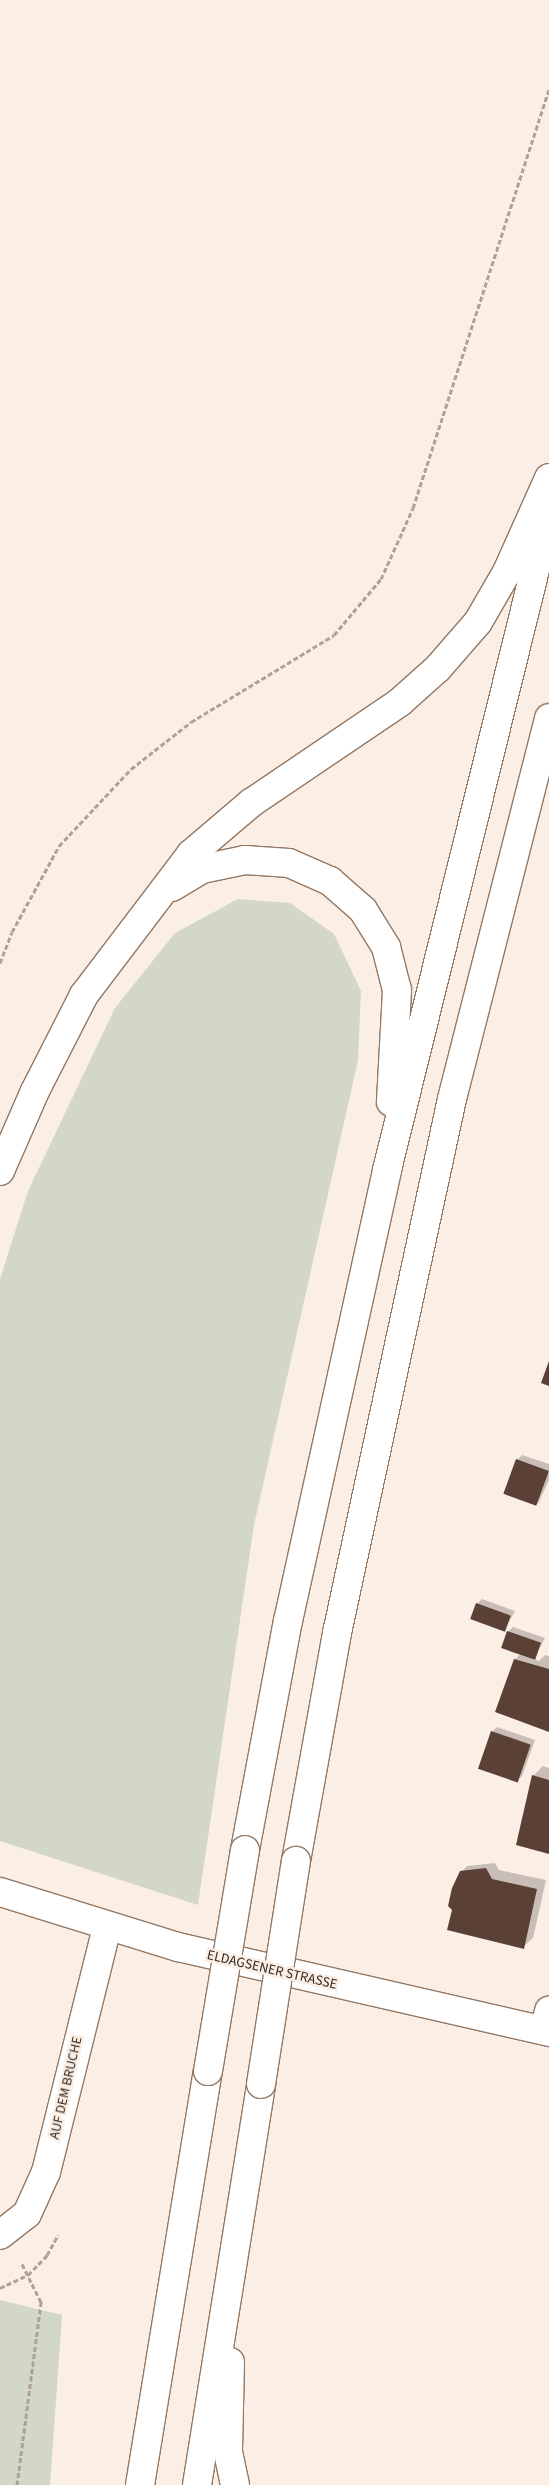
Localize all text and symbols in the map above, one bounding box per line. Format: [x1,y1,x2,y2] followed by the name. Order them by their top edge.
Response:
[205,1947,339,1993] street label: ELDAGSENER STRASSE
[46,2035,86,2141] street label: AUF DEM BRUCHE

